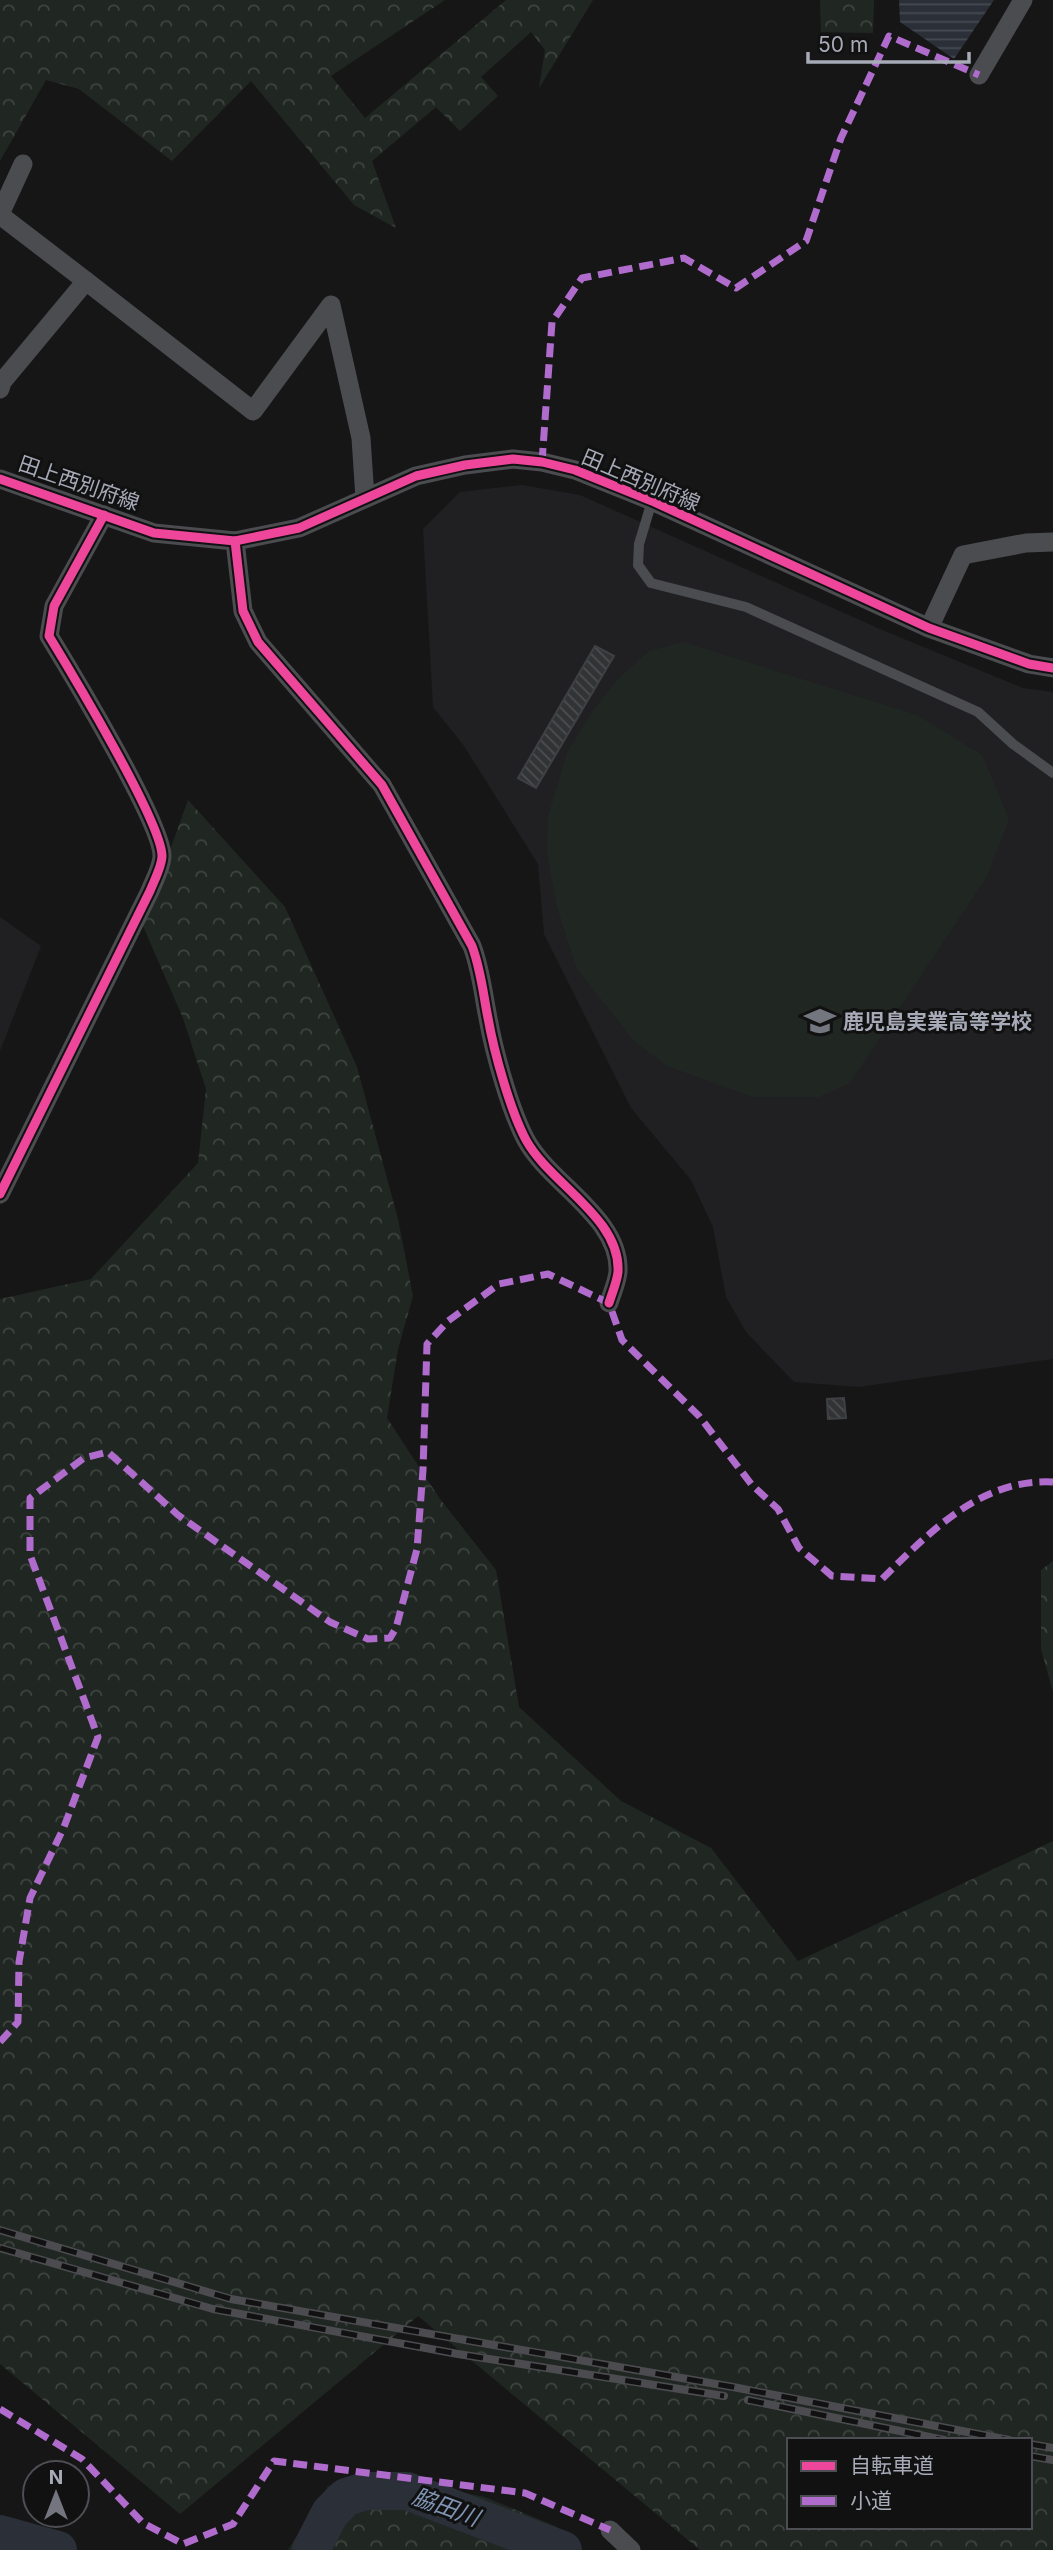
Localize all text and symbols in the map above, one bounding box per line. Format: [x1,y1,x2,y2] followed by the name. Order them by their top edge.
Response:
[808,21,969,65] scale bar
[818,32,868,57] text: 50 m
[578,444,704,516] street label: 田上西別府線
[15,451,143,515] street label: 田上西別府線
[803,1004,837,1038] school or university icon: 鹿児島実業高等学校
[843,1009,1032,1034] place label: 鹿児島実業高等学校
[787,2438,1032,2529] legend
[850,2453,934,2478] text: 自転車道
[21,2459,91,2529] north arrow
[49,2466,63,2489] text: N
[409,2482,486,2533] water label: 脇田川
[850,2488,892,2513] text: 小道

